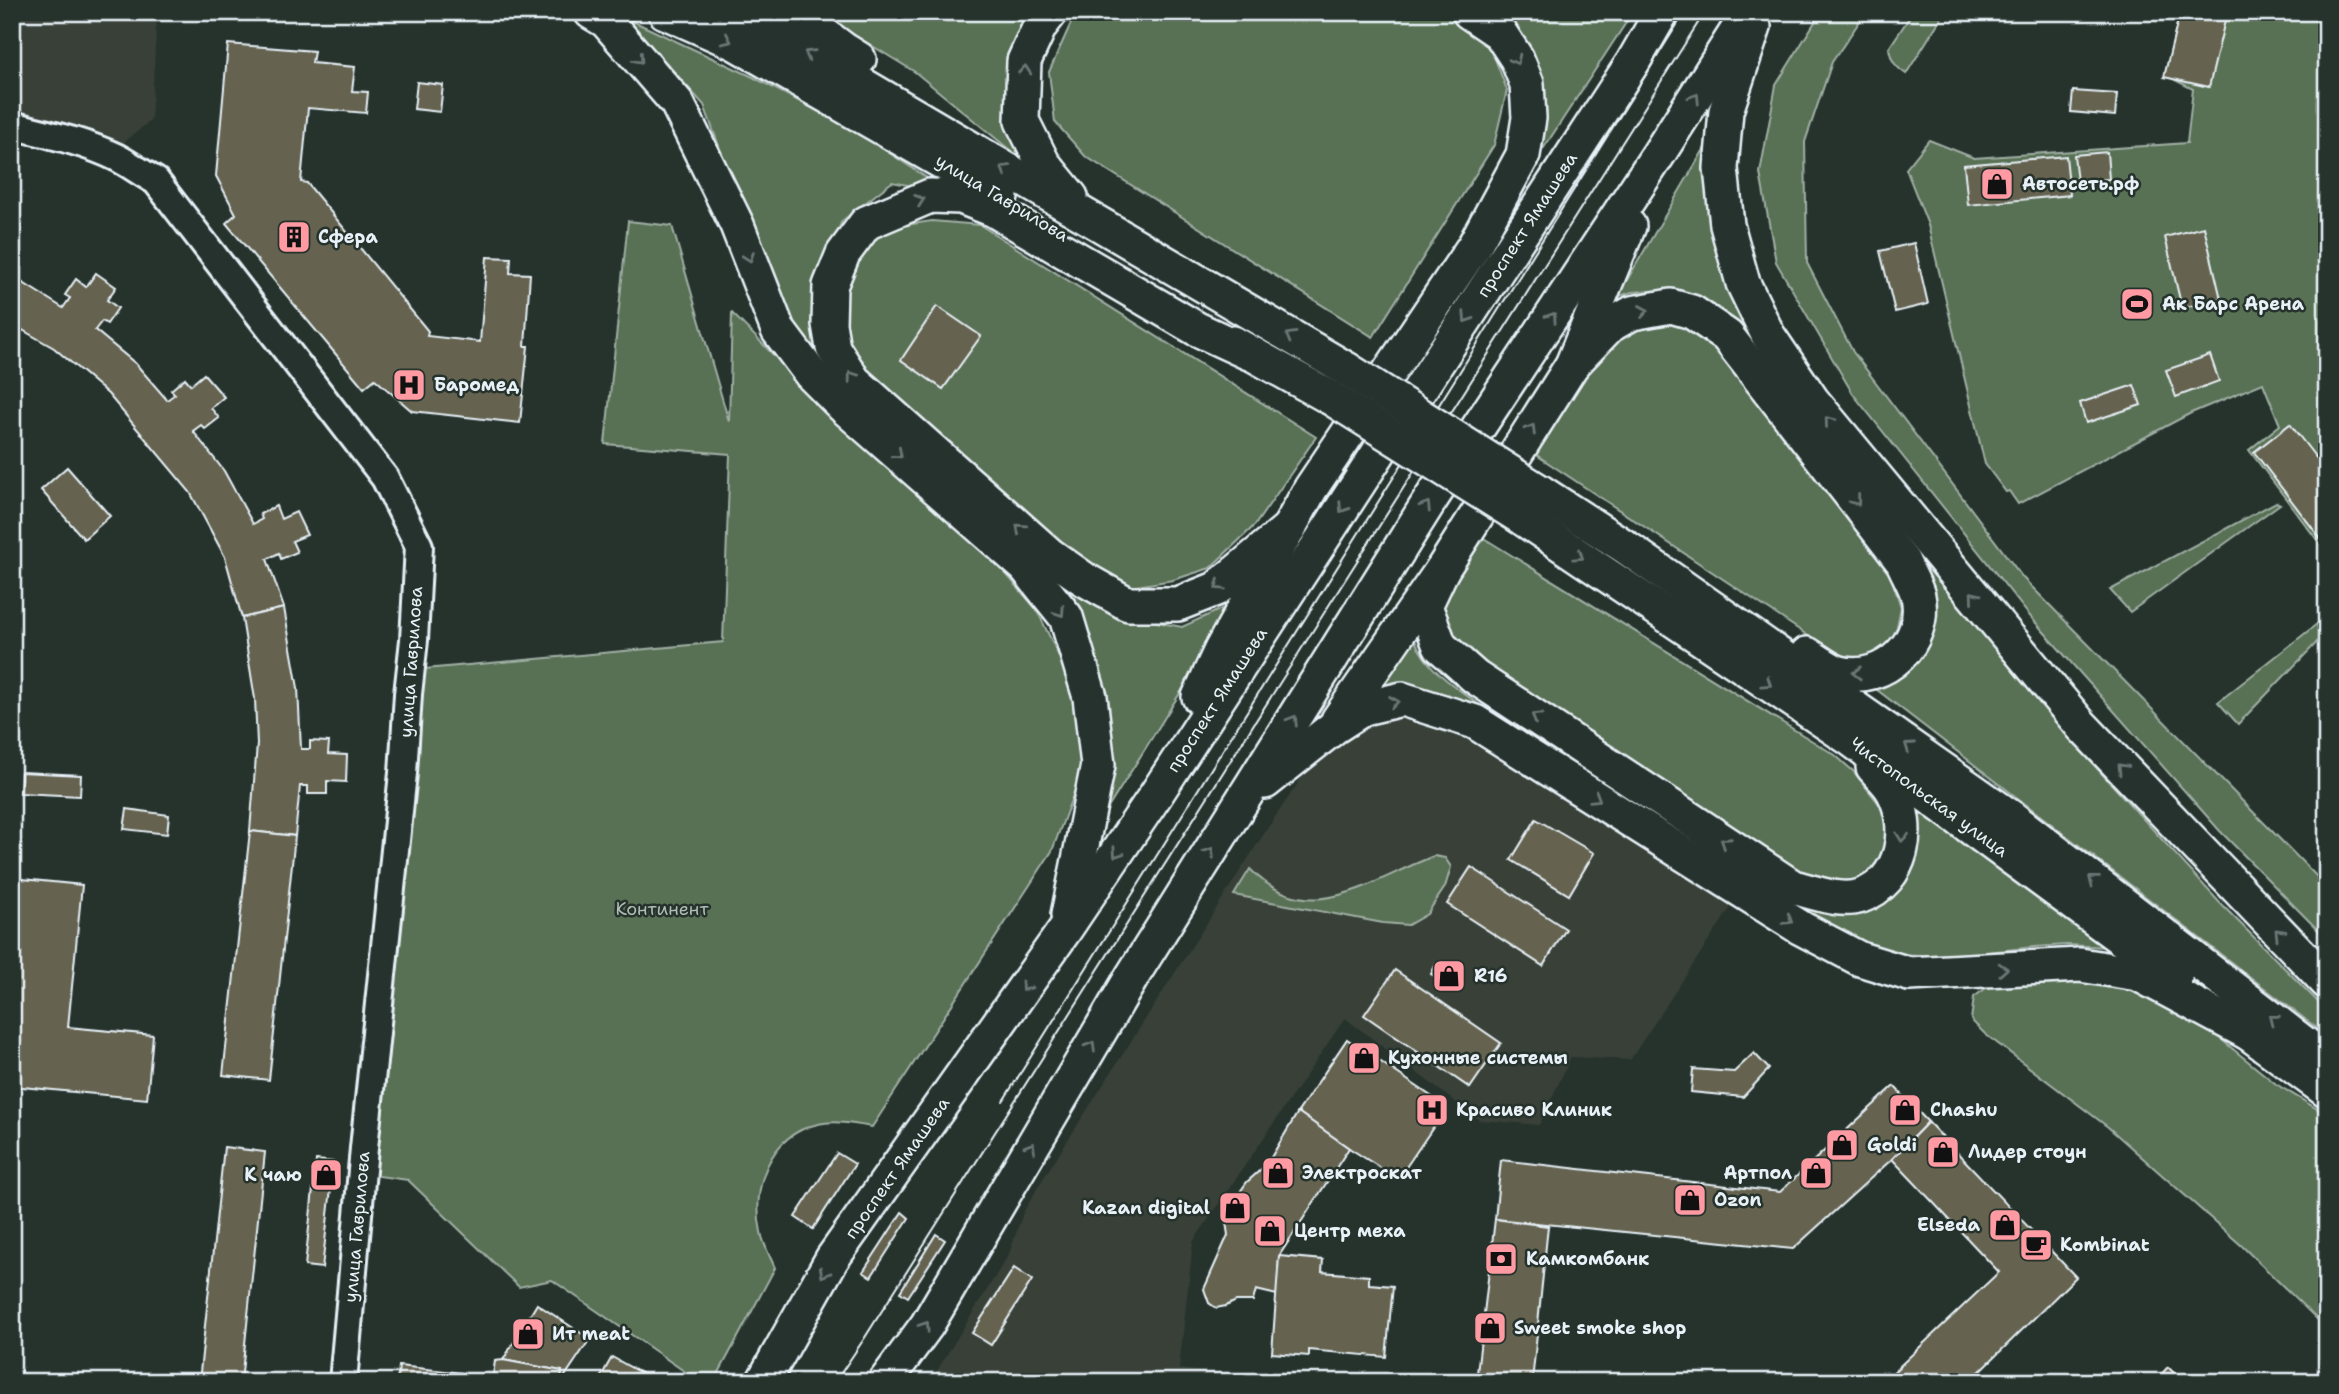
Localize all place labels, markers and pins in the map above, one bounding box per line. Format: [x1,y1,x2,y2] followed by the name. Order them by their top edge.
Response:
[1978,165,2016,203] shop icon: Автосеть.рф
[2022,172,2139,196] place label: Автосеть.рф
[275,218,313,256] building icon: Сфера
[318,225,379,249] place label: Сфера
[2118,285,2156,323] sports icon: Ак Барс Арена
[2162,292,2305,316] place label: Ак Барс Арена
[390,366,428,404] hospital icon: Баромед
[434,373,519,397] place label: Баромед
[1430,957,1468,995] shop icon: R16
[1474,964,1507,988] place label: R16
[1345,1039,1383,1077] shop icon: Кухонные системы
[1388,1046,1568,1070] place label: Кухонные системы
[1413,1091,1451,1129] hospital icon: Красиво Клиник
[1886,1091,1924,1129] shop icon: Chashu
[1456,1098,1612,1122] place label: Красиво Клиник
[1930,1098,1998,1122] place label: Chashu
[1823,1126,1861,1164] shop icon: Goldi
[1867,1133,1917,1157] place label: Goldi
[1924,1133,1962,1171] shop icon: Лидер стоун
[1968,1140,2087,1164] place label: Лидер стоун
[1259,1154,1297,1192] shop icon: Электроскат
[1797,1154,1835,1192] shop icon: Артпол
[307,1156,345,1194] shop icon: К чаю
[1302,1161,1422,1185] place label: Электроскат
[1724,1161,1792,1185] place label: Артпол
[244,1163,302,1187] place label: К чаю
[1671,1181,1709,1219] shop icon: Ozon
[1714,1188,1761,1212] place label: Ozon
[1216,1189,1254,1227] shop icon: Kazan digital
[1082,1196,1210,1220] place label: Kazan digital
[1986,1206,2024,1244] shop icon: Elseda
[1251,1212,1289,1250] shop icon: Центр меха
[1917,1213,1981,1237] place label: Elseda
[1294,1219,1406,1243] place label: Центр меха
[2017,1226,2055,1264] cafe icon: Kombinat
[2060,1233,2150,1257] place label: Kombinat
[1482,1240,1520,1278] bank icon: Камкомбанк
[1526,1247,1649,1271] place label: Камкомбанк
[1471,1309,1509,1347] shop icon: Sweet smoke shop
[509,1315,547,1353] shop icon: Ит meat
[1514,1316,1686,1340] place label: Sweet smoke shop
[552,1322,630,1346] place label: Ит meat

